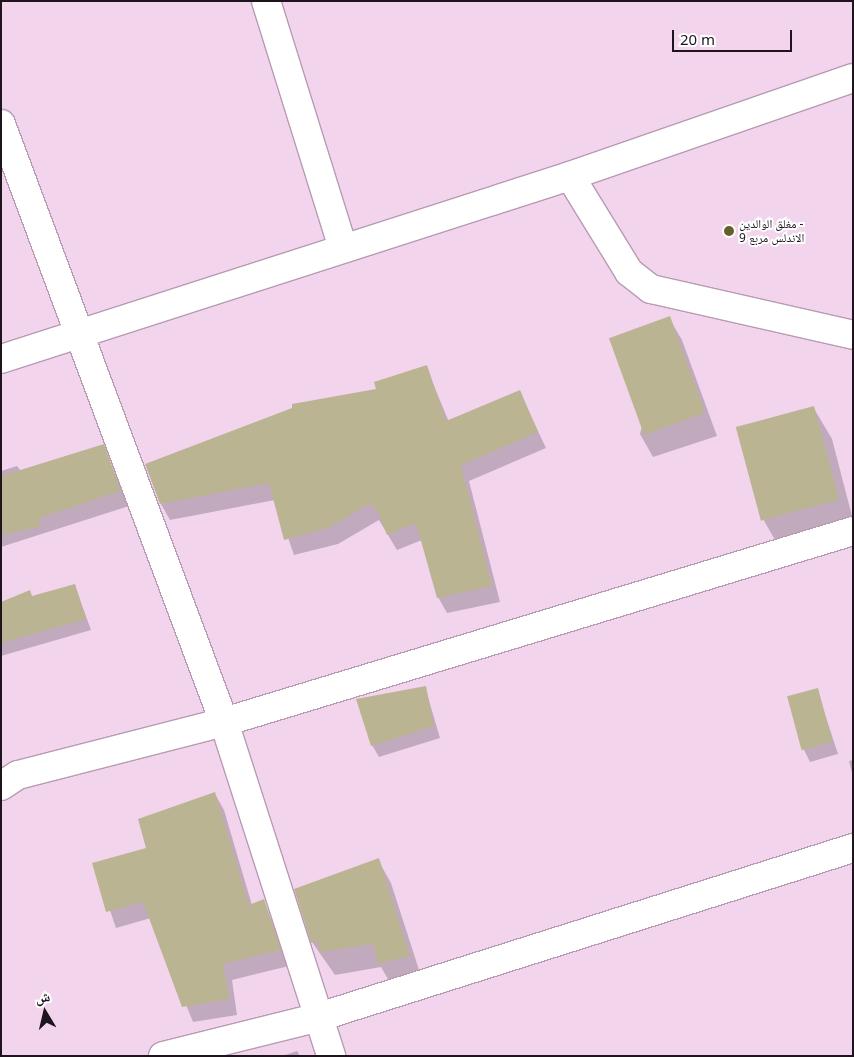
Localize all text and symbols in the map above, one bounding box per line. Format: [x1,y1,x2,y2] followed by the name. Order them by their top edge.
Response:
[674,20,794,52] scale bar
[680,29,715,49] text: 20 m
[739,217,804,245] place label: مغلق الوالدين - الاندلس مربع 9
[723,225,735,237] marker: مغلق الوالدين - الاندلس مربع 9
[34,986,51,1007] text: ش
[20,987,70,1037] north arrow

